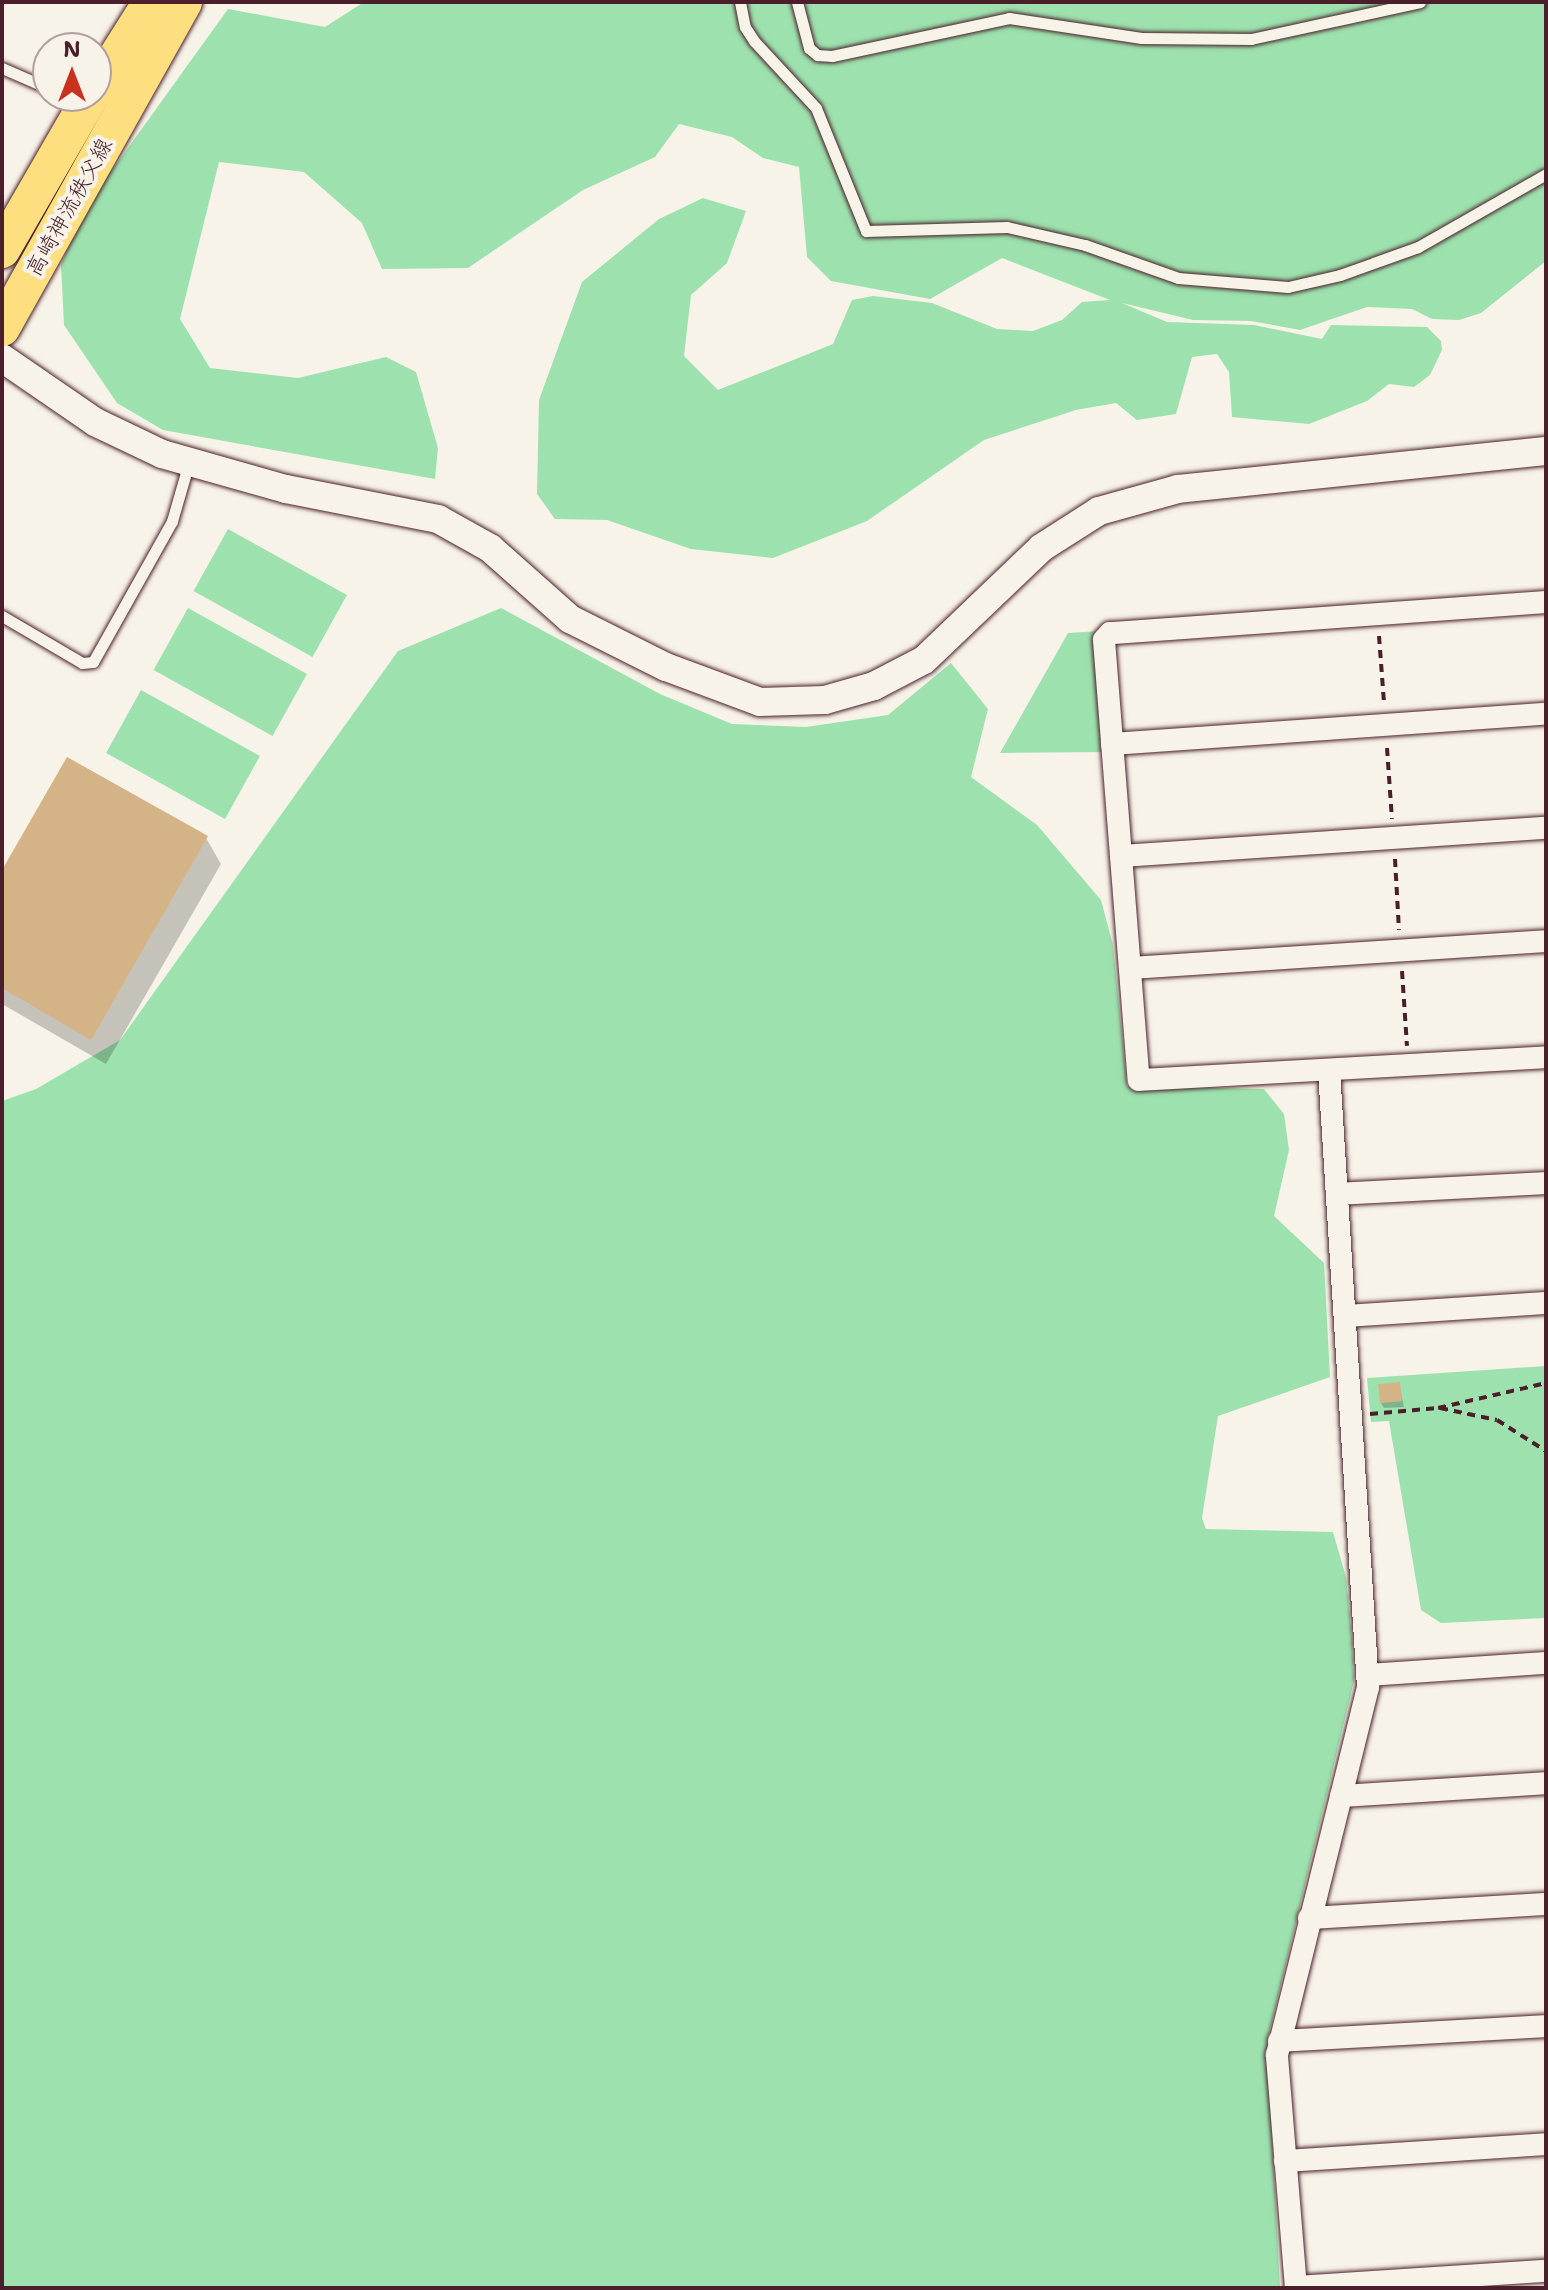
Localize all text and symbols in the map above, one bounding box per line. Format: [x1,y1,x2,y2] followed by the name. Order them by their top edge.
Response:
[32,32,112,112] north arrow
[63,35,81,64] text: N
[20,133,118,281] street label: 高崎神流秩父線

